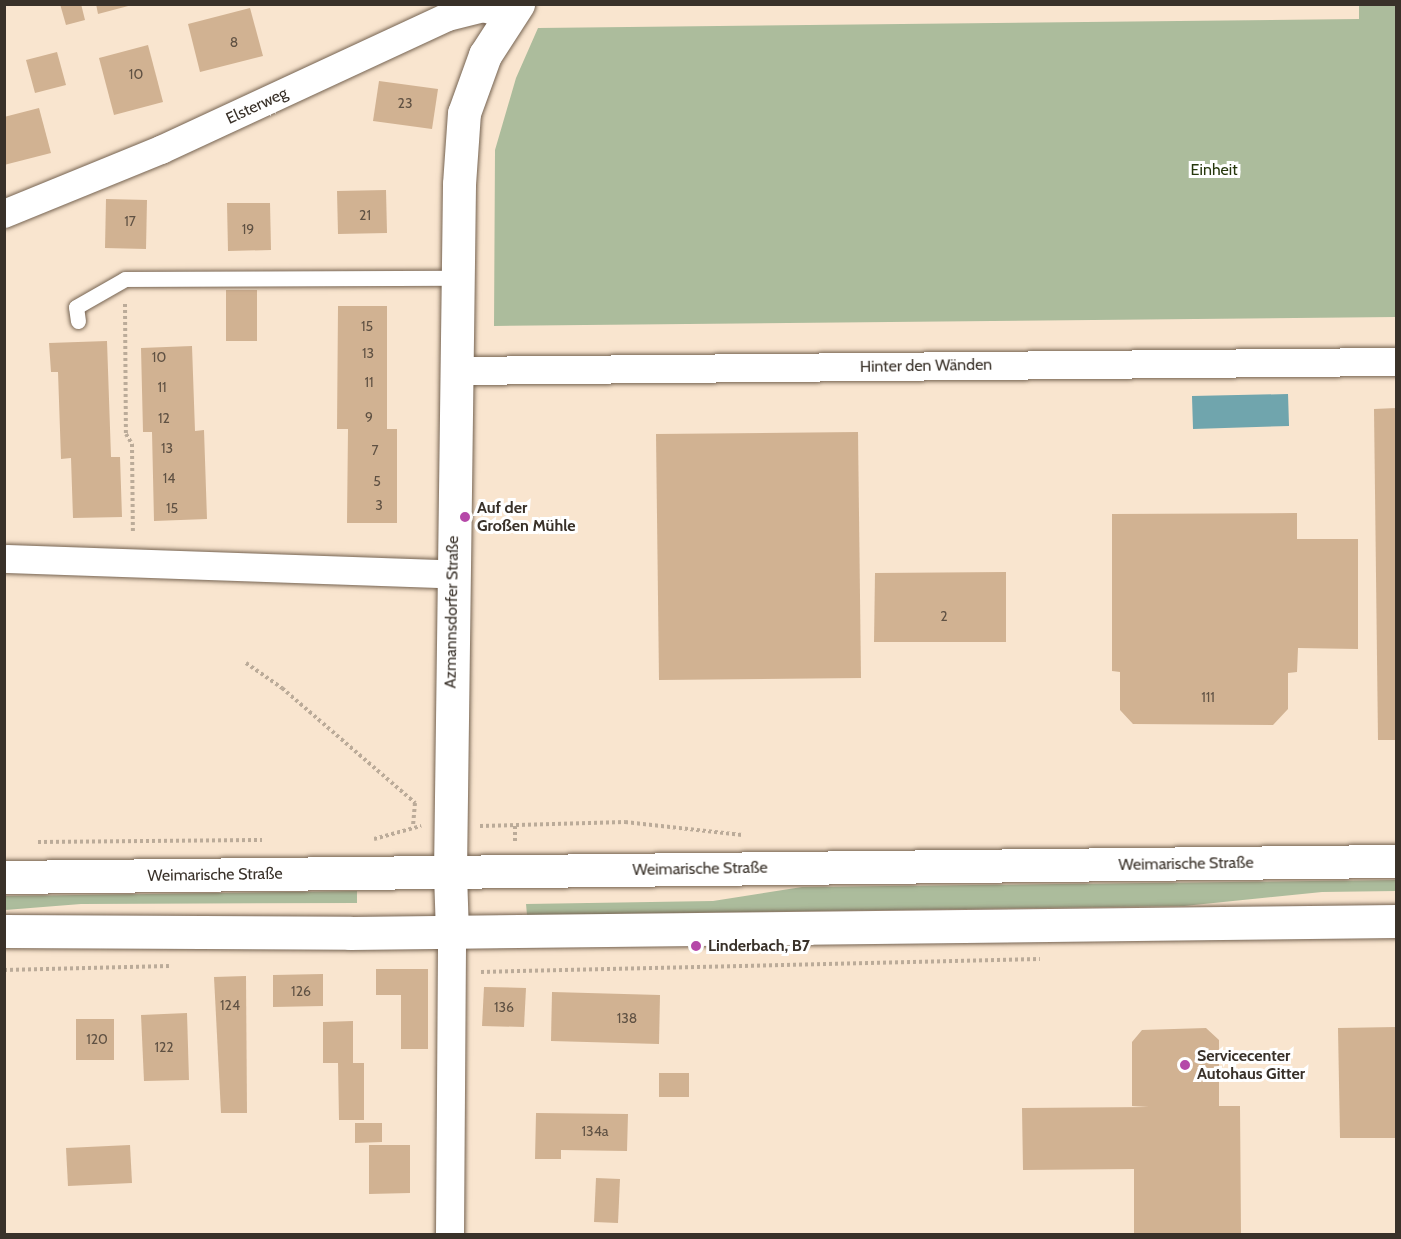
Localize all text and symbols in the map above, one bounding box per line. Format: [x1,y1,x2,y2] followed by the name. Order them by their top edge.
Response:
[230,34,238,50] house number: 8
[129,66,143,82] house number: 10
[223,83,291,129] street label: Elsterweg
[398,95,412,111] house number: 23
[1190,160,1238,180] park label: Einheit
[359,207,371,223] house number: 21
[124,213,136,229] house number: 17
[242,221,254,237] house number: 19
[361,318,373,334] house number: 15
[362,345,374,361] house number: 13
[152,349,166,365] house number: 10
[860,355,992,377] street label: Hinter den Wänden
[364,374,374,390] house number: 11
[157,379,167,395] house number: 11
[365,409,373,425] house number: 9
[158,410,170,426] house number: 12
[161,440,173,456] house number: 13
[371,442,379,458] house number: 7
[163,470,175,486] house number: 14
[373,473,381,489] house number: 5
[375,497,383,513] house number: 3
[477,498,576,536] place label: Auf der Großen Mühle
[166,500,178,516] house number: 15
[458,510,472,524] marker: Auf der Großen Mühle
[441,535,463,689] street label: Azmannsdorfer Straße
[940,608,948,624] house number: 2
[1201,689,1215,705] house number: 111
[1118,853,1254,875] street label: Weimarische Straße
[632,858,768,880] street label: Weimarische Straße
[147,864,283,886] street label: Weimarische Straße
[708,936,810,956] place label: Linderbach, B7
[689,939,703,953] marker: Linderbach, B7
[291,983,311,999] house number: 126
[220,997,240,1013] house number: 124
[494,999,514,1015] house number: 136
[617,1010,637,1026] house number: 138
[86,1031,108,1047] house number: 120
[154,1039,174,1055] house number: 122
[1197,1046,1305,1084] place label: Servicecenter Autohaus Gitter
[1178,1058,1192,1072] marker: Servicecenter Autohaus Gitter
[582,1123,608,1139] house number: 134a

